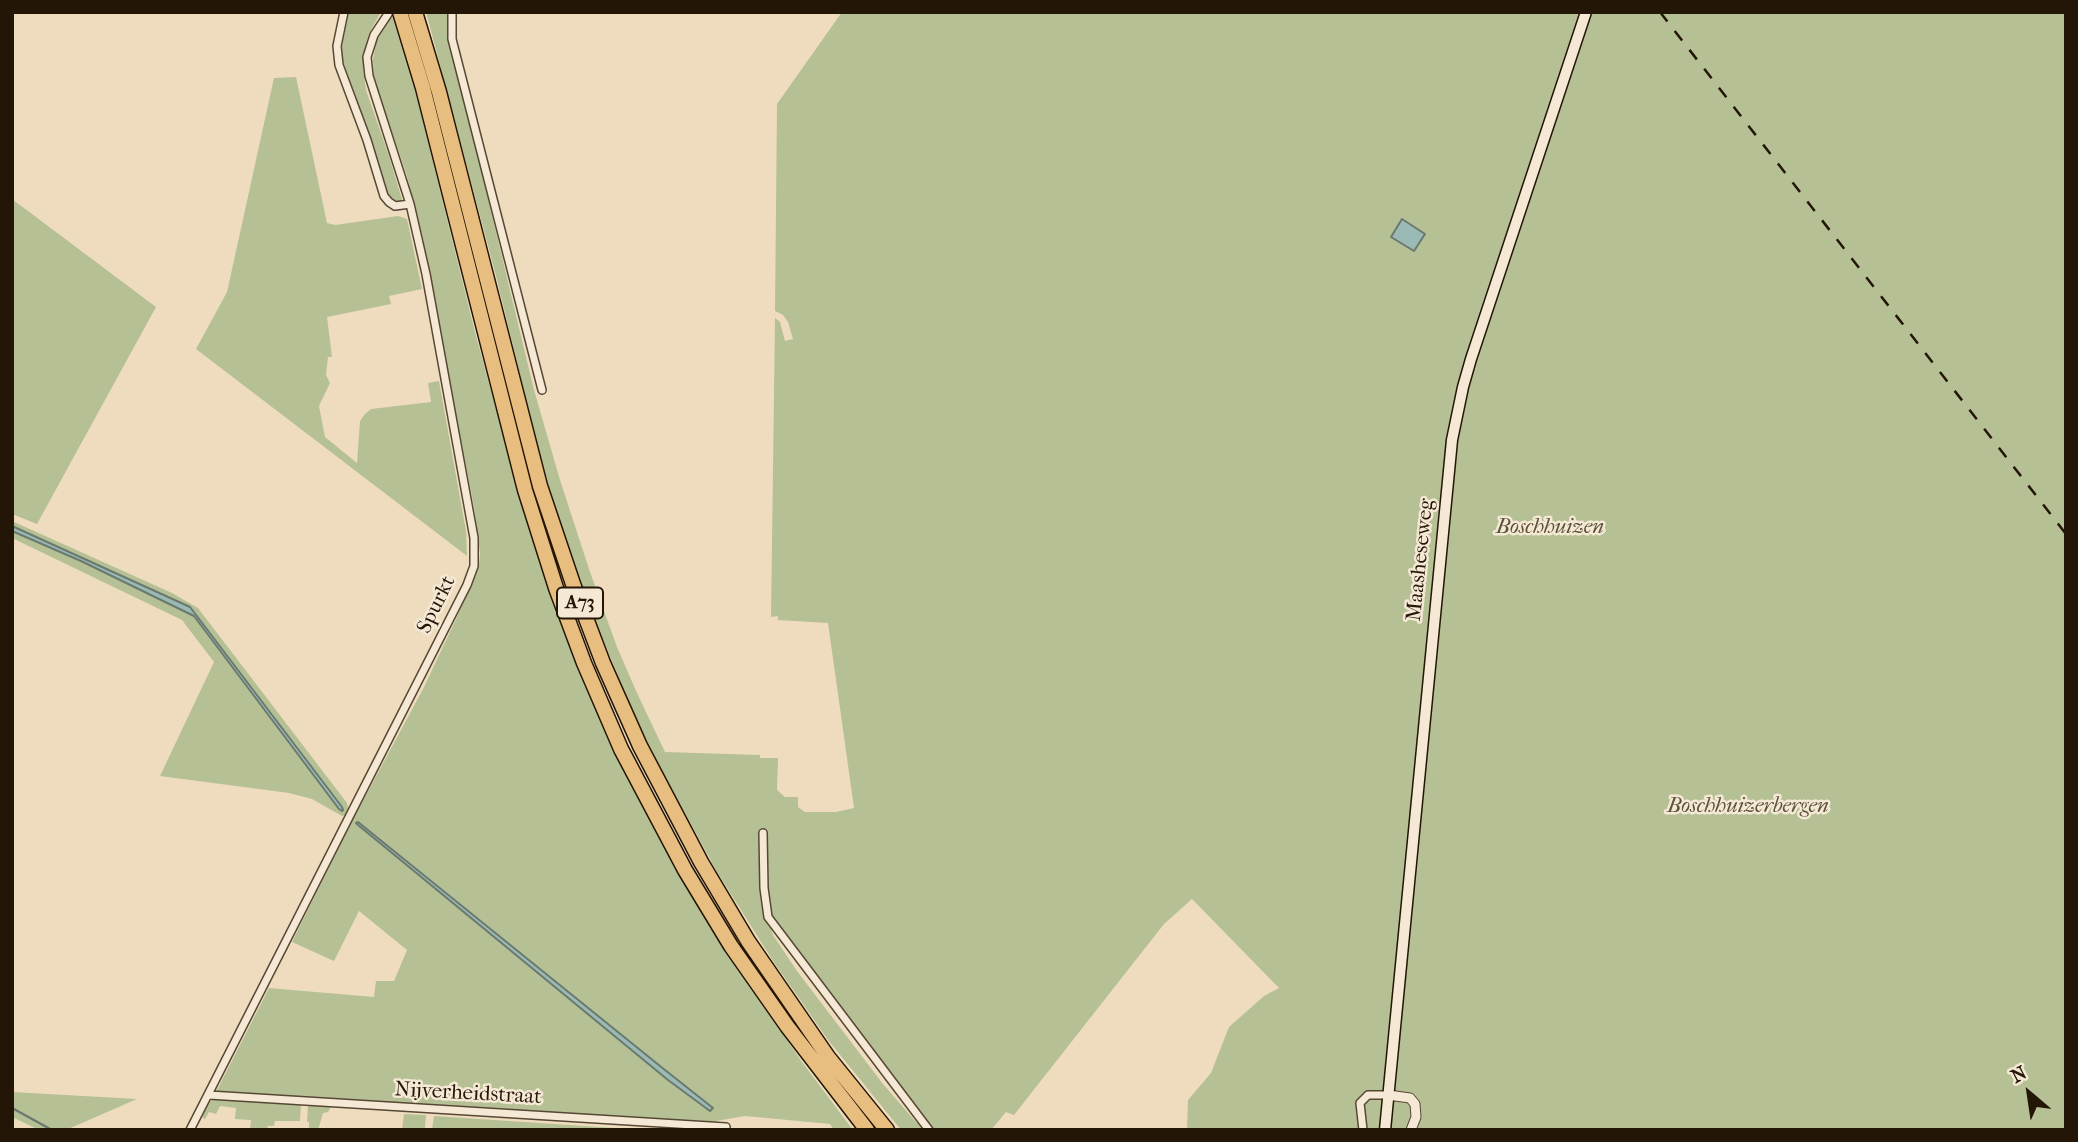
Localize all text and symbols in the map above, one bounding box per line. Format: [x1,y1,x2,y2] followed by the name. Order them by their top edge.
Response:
[1402,497,1440,623] street label: Maasheseweg
[1496,515,1604,541] park label: Boschhuizen
[412,572,462,638] street label: Spurkt
[557,588,603,618] road number: A73
[1667,794,1829,820] park label: Boschhuizerbergen
[1994,1058,2064,1128] north arrow
[2007,1062,2030,1088] text: N
[394,1078,542,1110] street label: Nijverheidstraat

